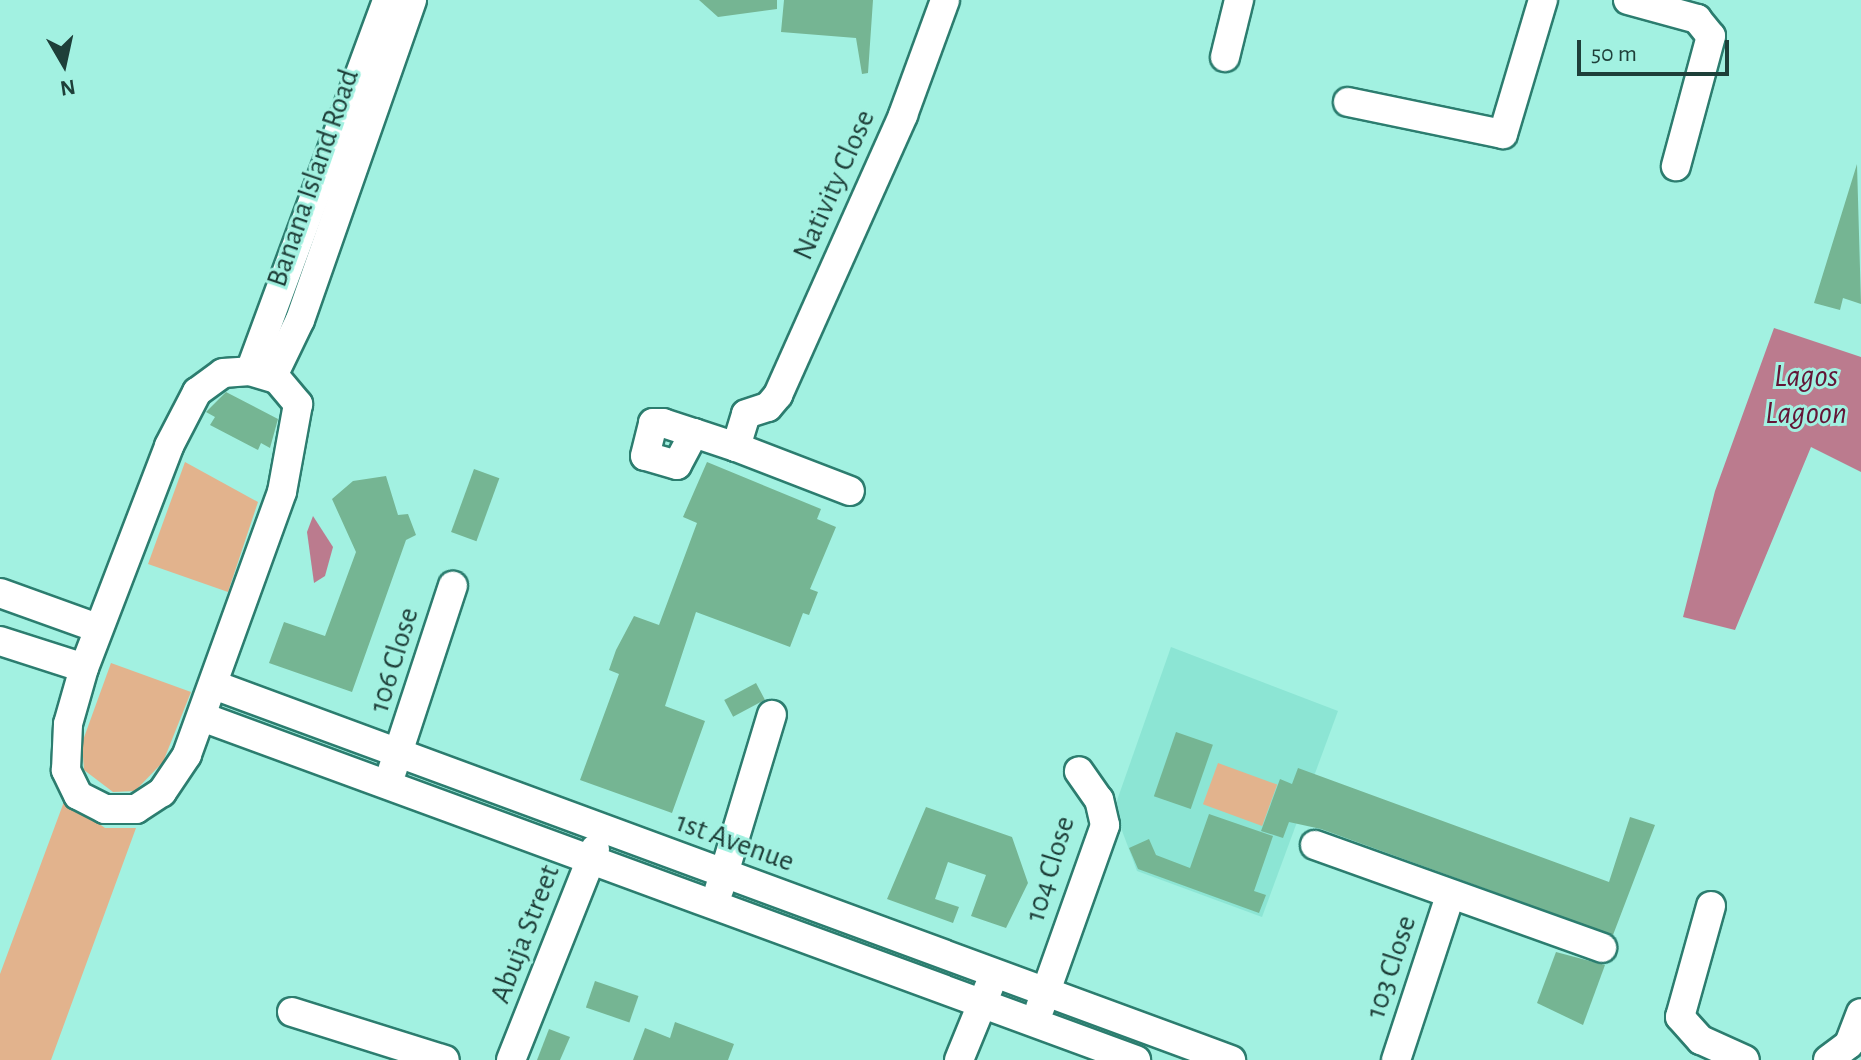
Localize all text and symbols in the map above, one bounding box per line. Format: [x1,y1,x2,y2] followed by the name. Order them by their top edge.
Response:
[24,24,104,104] north arrow
[1581,24,1733,74] scale bar
[1591,42,1637,66] text: 50 m
[259,64,367,292] street label: Banana Island Road
[58,76,77,100] text: N
[785,104,883,266] street label: Nativity Close
[1765,358,1847,433] water label: Lagos Lagoon
[361,603,427,717] street label: 106 Close
[671,804,799,880] street label: 1st Avenue
[1017,812,1083,926] street label: 104 Close
[482,860,568,1008] street label: Abuja Street
[1357,911,1425,1023] street label: 103 Close

